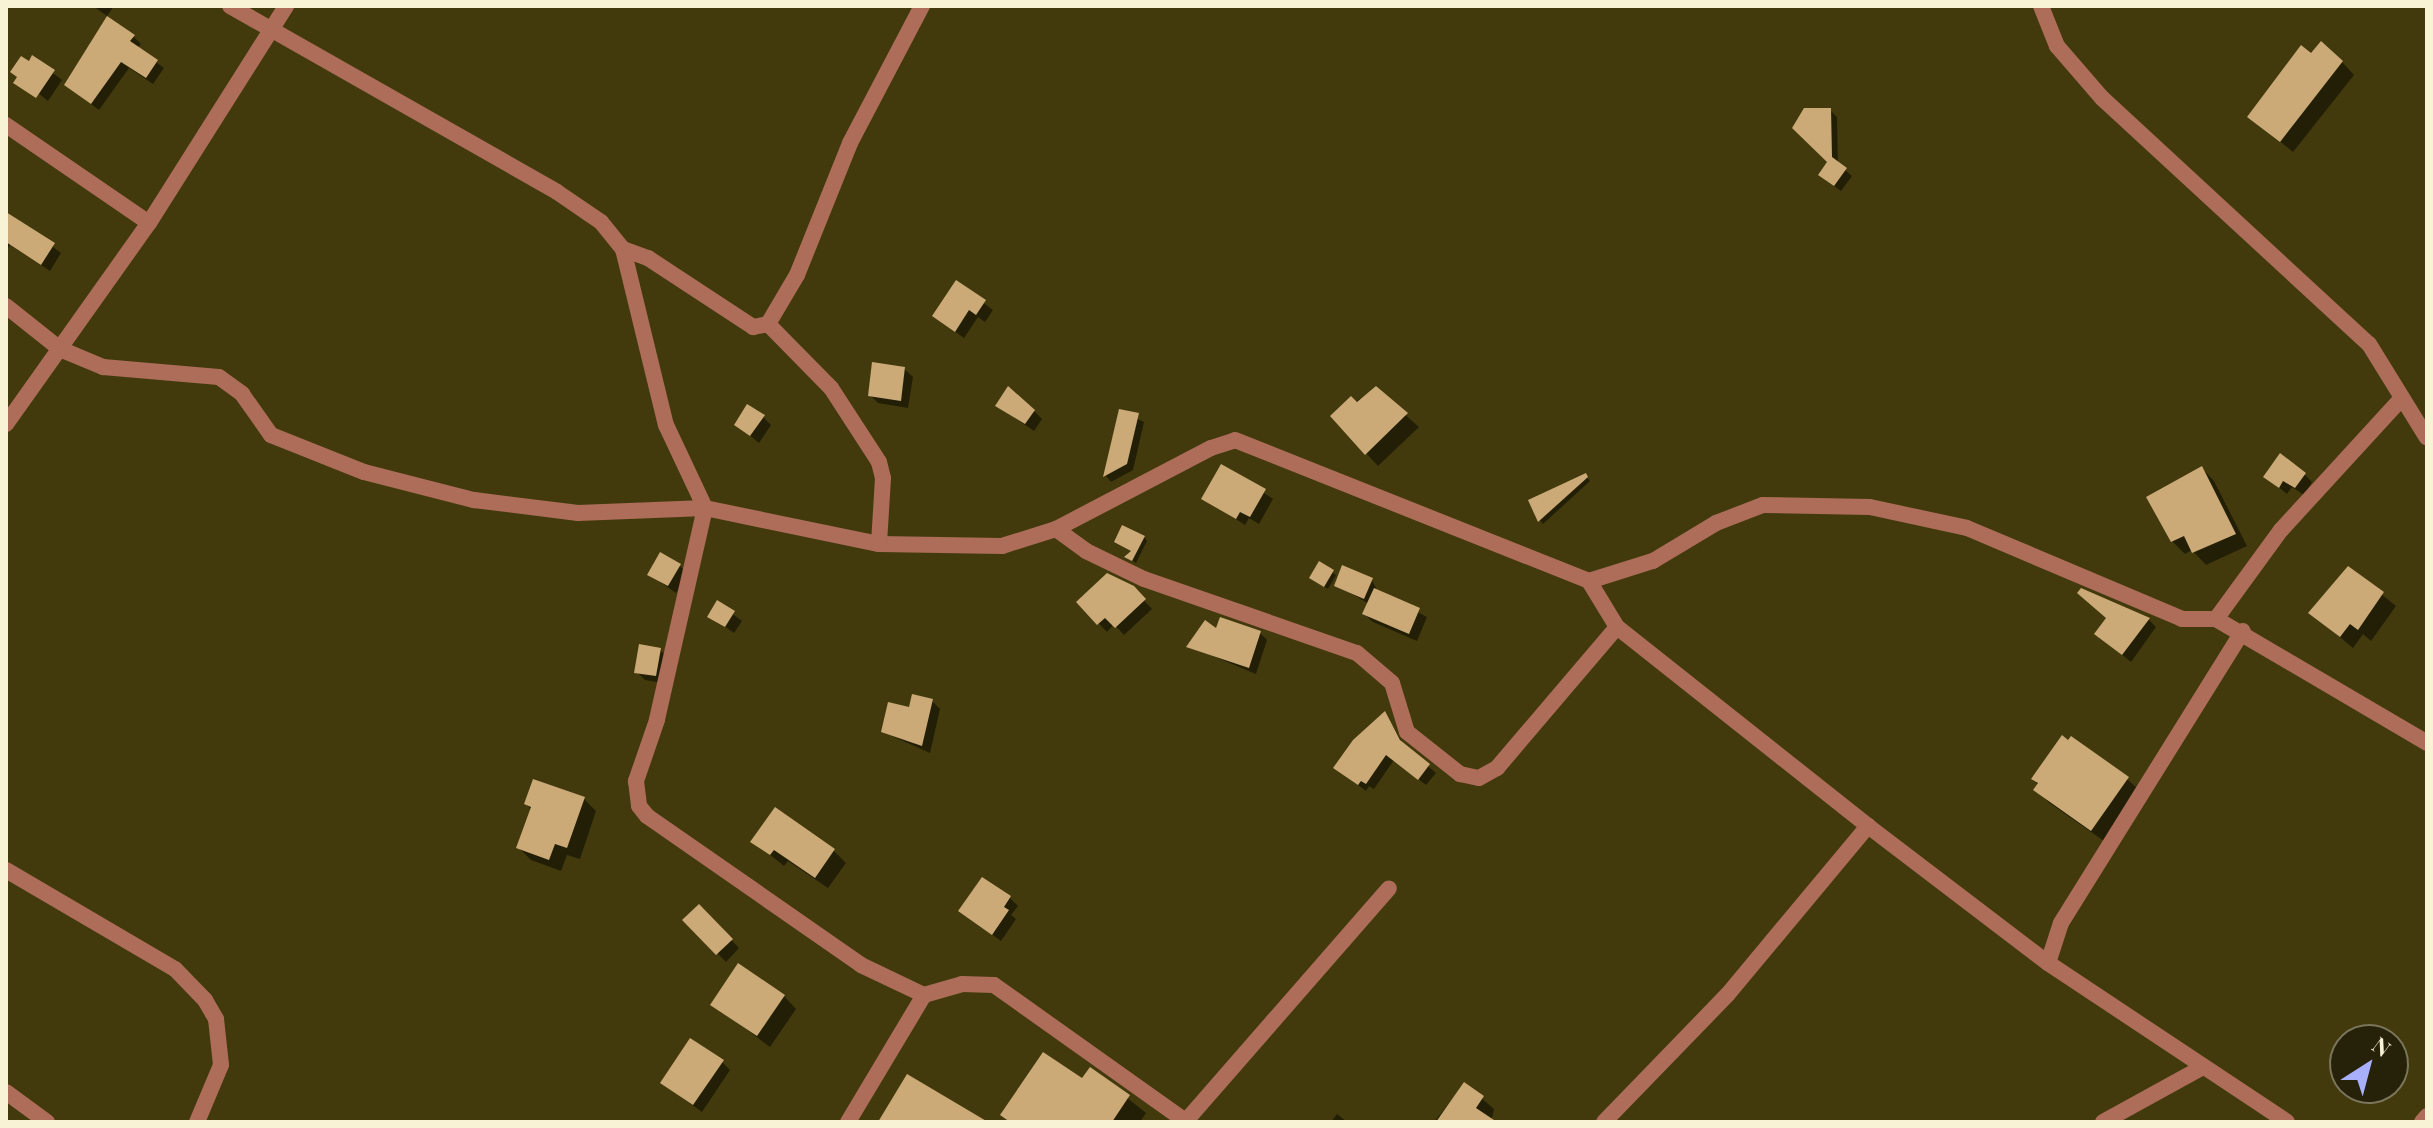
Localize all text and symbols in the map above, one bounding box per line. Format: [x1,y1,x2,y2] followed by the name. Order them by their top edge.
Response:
[2329,1024,2409,1104] north arrow
[2367,1029,2397,1063] text: N

